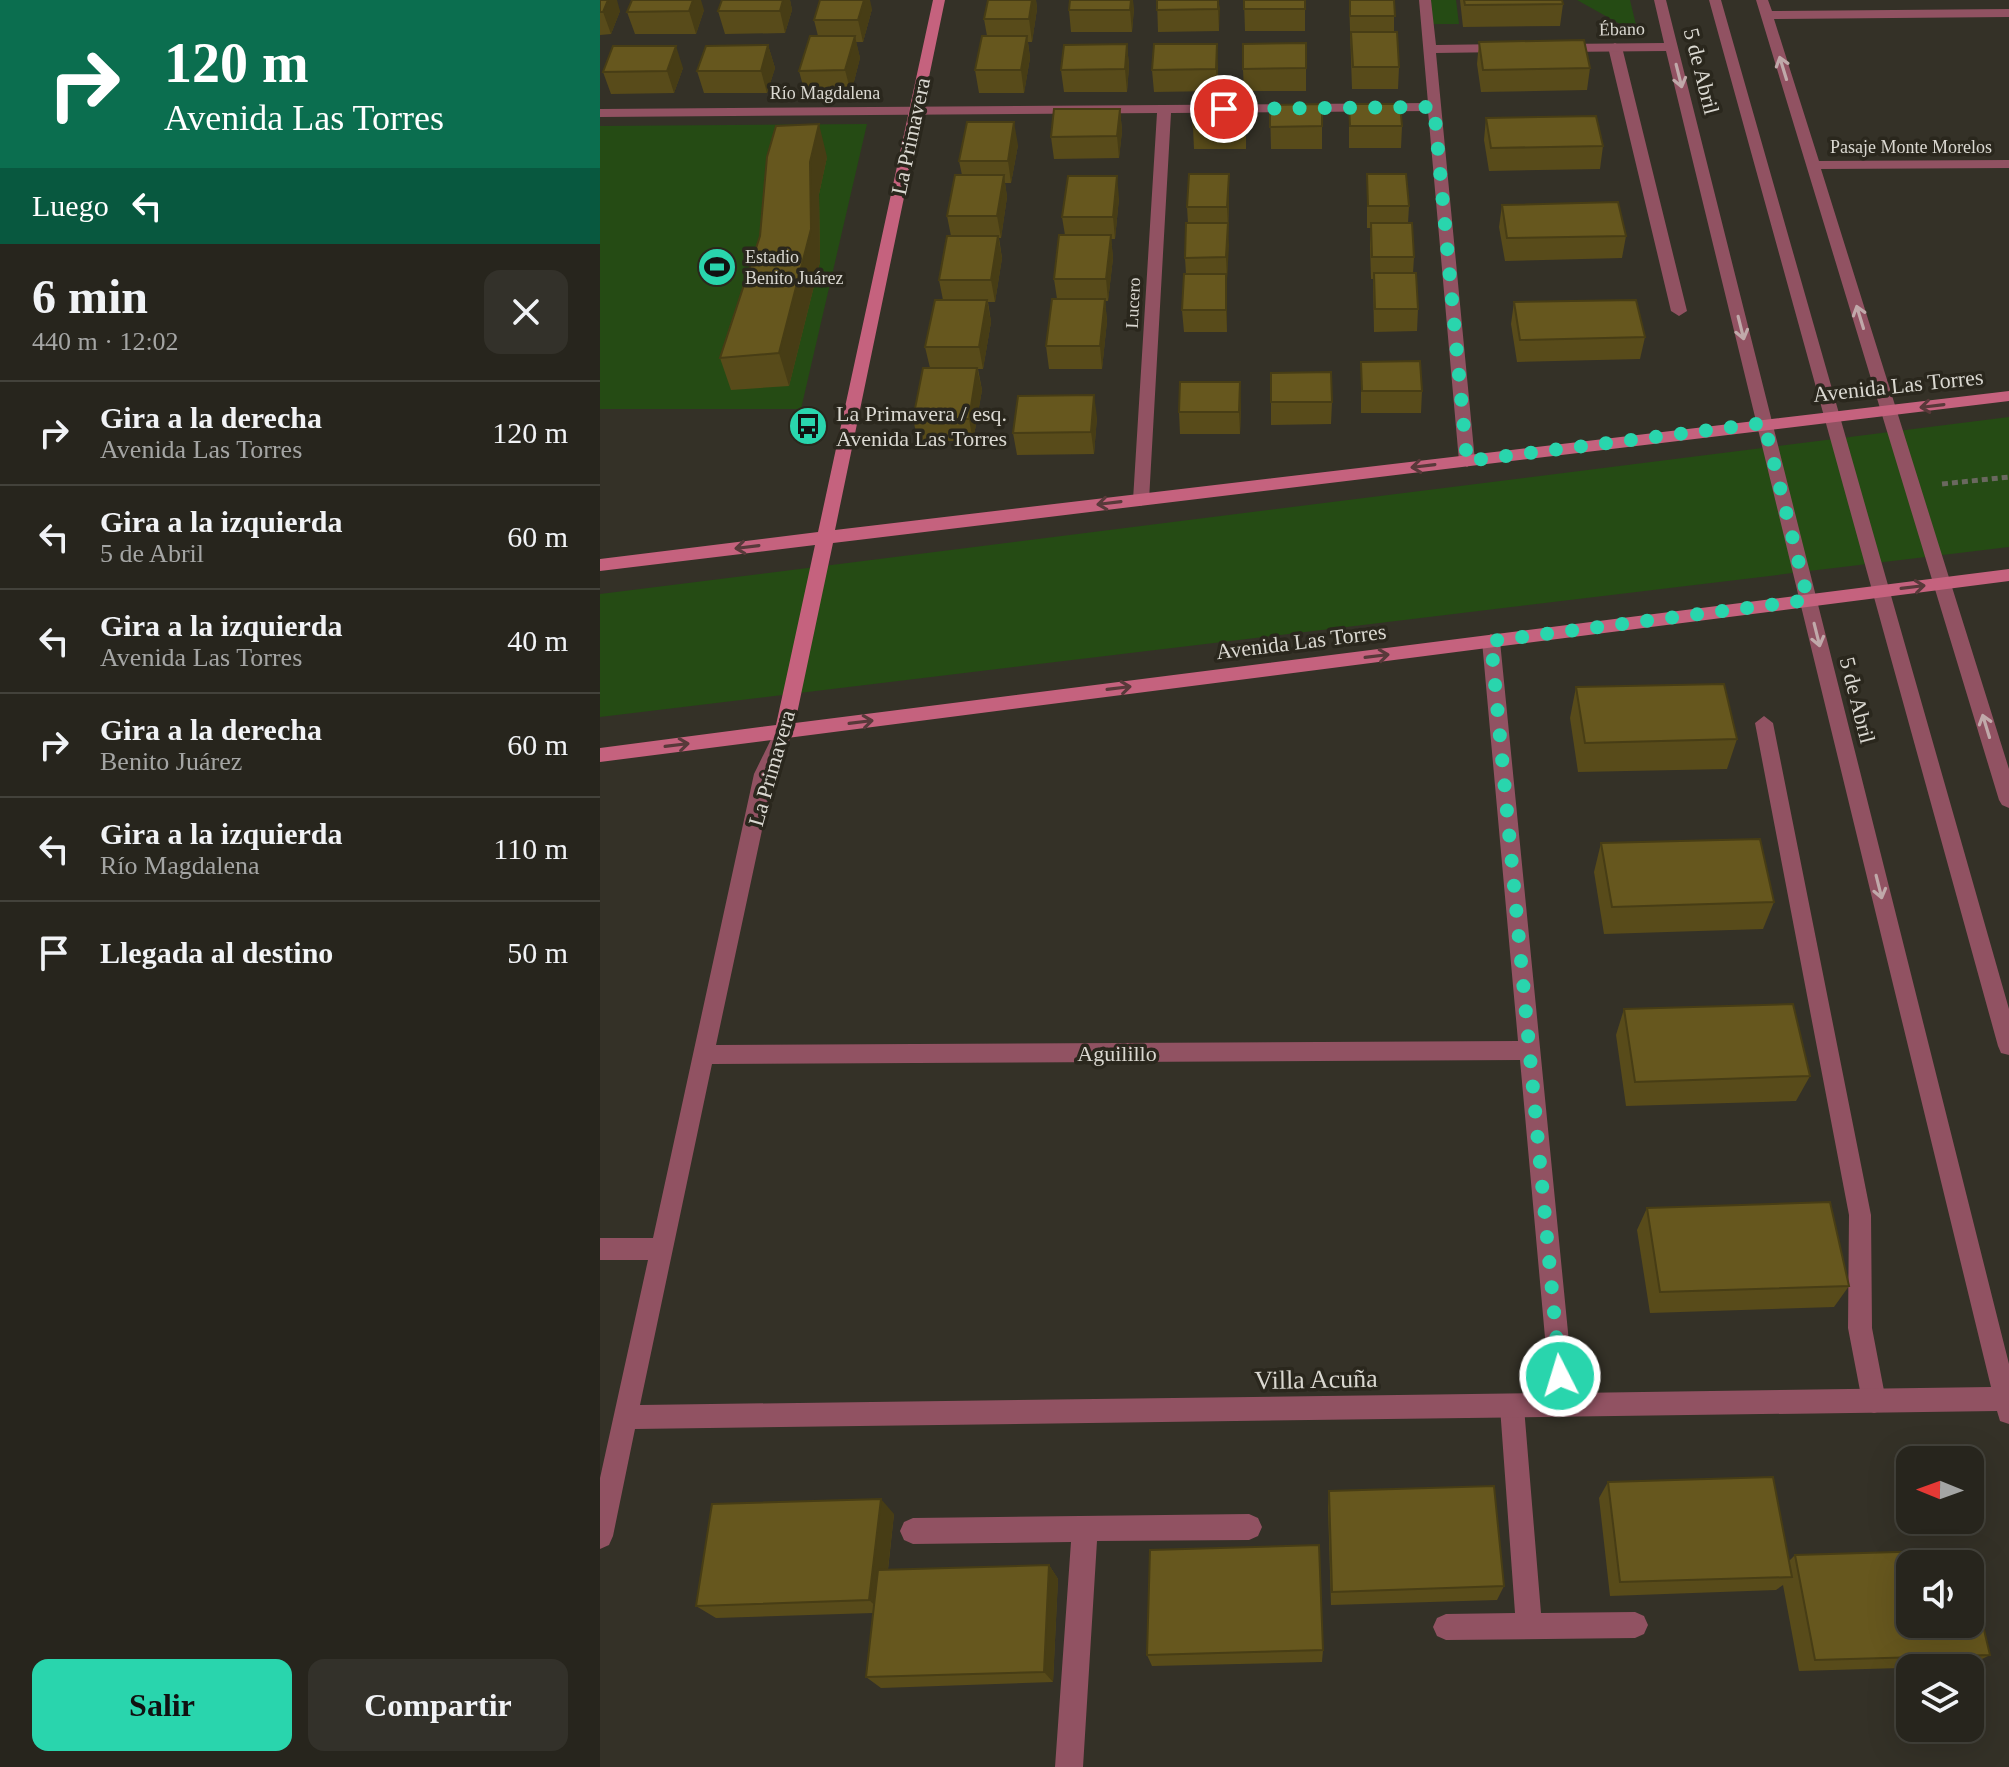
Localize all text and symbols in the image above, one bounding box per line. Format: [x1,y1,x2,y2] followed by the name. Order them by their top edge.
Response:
[1599,18,1645,39] street label: Ébano
[1679,25,1724,117] street label: 5 de Abril
[32,32,136,136] icon: right
[164,32,309,94] text: 120 m
[1775,56,1790,82] one-way arrow
[1672,62,1687,88] one-way arrow
[886,75,935,197] street label: La Primavera
[1190,75,1258,143] pin
[770,83,880,103] street label: Río Magdalena
[1202,87,1246,131] icon: arrive
[164,98,444,138] text: Avenida Las Torres
[1830,137,1992,157] street label: Pasaje Monte Morelos
[125,184,169,228] icon: left
[32,189,109,222] text: Luego
[696,246,738,288] sports icon: Estadio Benito Juárez
[745,247,843,288] place label: Estadio Benito Juárez
[32,270,148,323] text: 6 min
[484,270,568,354] button: close
[1122,277,1144,329] street label: Lucero
[1852,304,1867,330] one-way arrow
[1734,315,1749,341] one-way arrow
[32,327,179,356] text: 440 m · 12:02
[1812,364,1984,407] street label: Avenida Las Torres
[1919,398,1945,413] one-way arrow
[100,401,322,434] text: Gira a la derecha
[836,401,1007,451] place label: La Primavera / esq. Avenida Las Torres
[787,405,829,447] bus stop icon: La Primavera / esq. Avenida Las Torres
[32,411,76,455] icon: right
[492,416,568,449] text: 120 m
[100,435,302,464] text: Avenida Las Torres
[1410,459,1437,474] one-way arrow
[1096,496,1123,511] one-way arrow
[100,505,343,538] text: Gira a la izquierda
[32,515,76,559] icon: left
[507,520,568,553] text: 60 m
[100,539,204,568] text: 5 de Abril
[735,540,760,555] one-way arrow
[1899,579,1925,594] one-way arrow
[100,609,343,642] text: Gira a la izquierda
[32,619,76,663] icon: left
[1215,619,1388,664] street label: Avenida Las Torres
[1810,621,1825,647] one-way arrow
[507,624,568,657] text: 40 m
[100,643,302,672] text: Avenida Las Torres
[1363,648,1390,663] one-way arrow
[1835,654,1880,746] street label: 5 de Abril
[1105,681,1132,696] one-way arrow
[743,707,800,829] street label: La Primavera
[100,713,322,746] text: Gira a la derecha
[1978,713,1993,739] one-way arrow
[847,714,874,729] one-way arrow
[32,723,76,767] icon: right
[507,728,568,761] text: 60 m
[663,738,690,753] one-way arrow
[100,747,242,776] text: Benito Juárez
[100,817,343,850] text: Gira a la izquierda
[32,827,76,871] icon: left
[493,832,568,865] text: 110 m
[100,851,260,880] text: Río Magdalena
[1873,874,1888,900] one-way arrow
[32,931,76,975] icon: arrive
[100,936,333,969] text: Llegada al destino
[507,936,568,969] text: 50 m
[1077,1041,1157,1066] street label: Aguilillo
[1518,1334,1602,1418] position arrow
[1254,1364,1378,1395] street label: Villa Acuña
[1896,1446,1984,1534] north arrow
[1896,1446,1984,1742] map controls
[1896,1550,1984,1638] button: sound
[1896,1654,1984,1742] button: layers
[32,1659,292,1751] button: Salir
[308,1659,568,1751] button: Compartir

